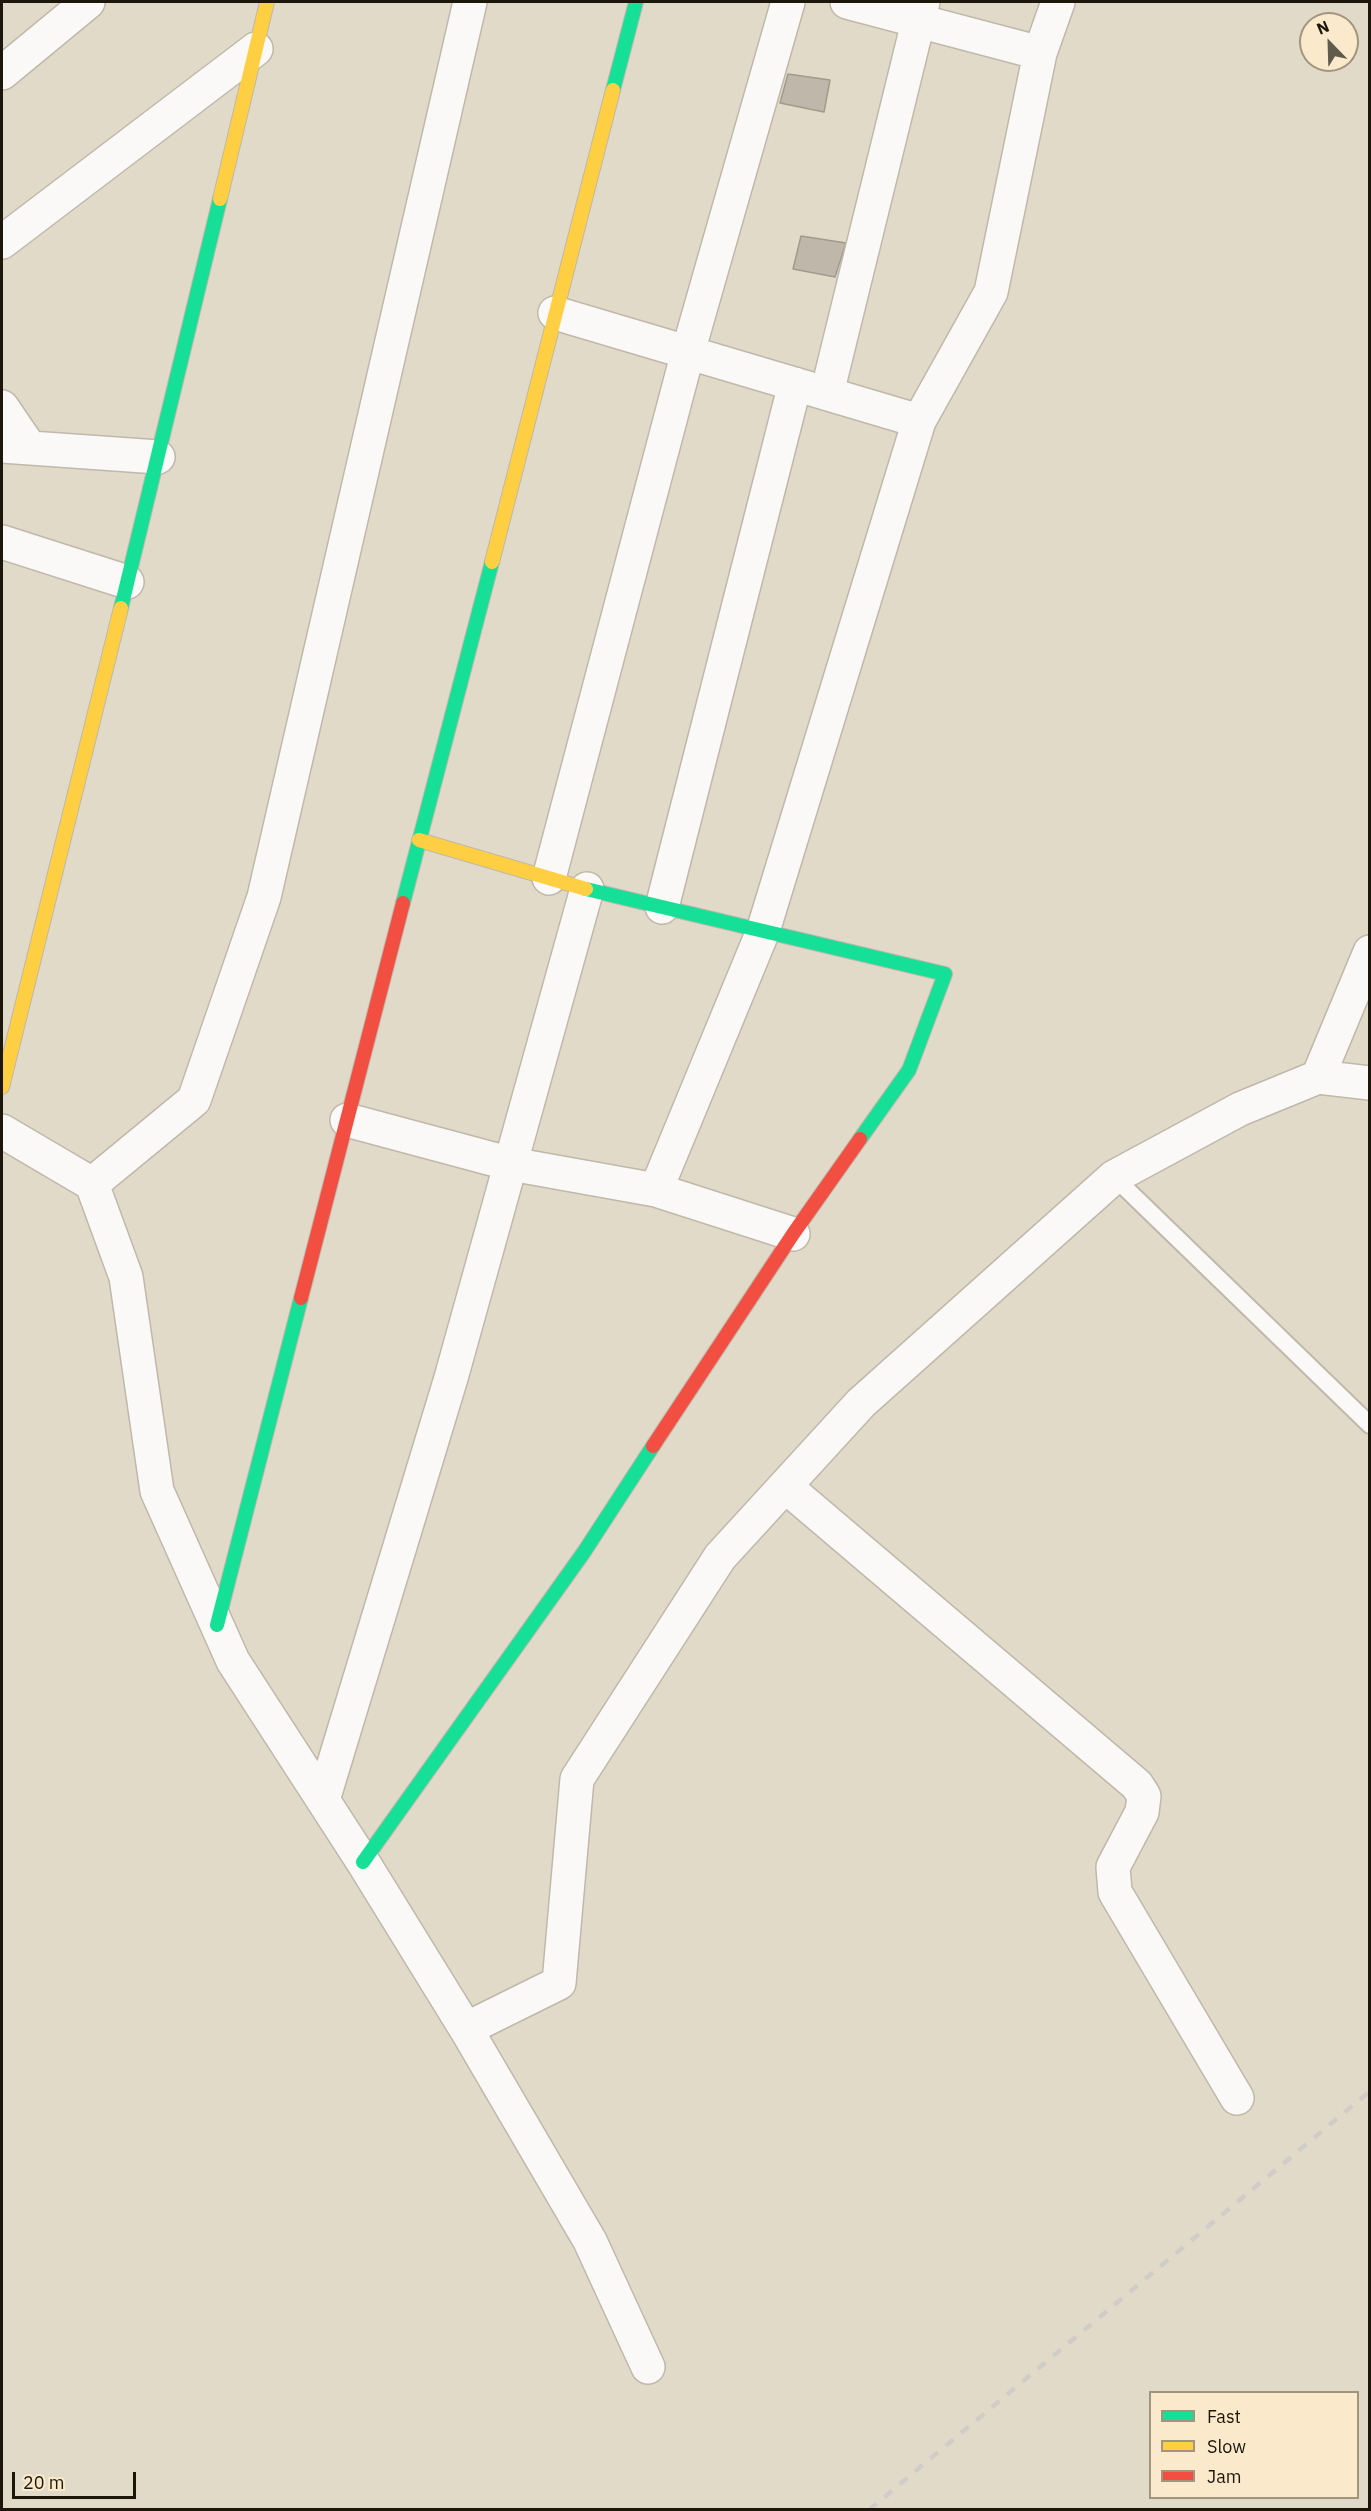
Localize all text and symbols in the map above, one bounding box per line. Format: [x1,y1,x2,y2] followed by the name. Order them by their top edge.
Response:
[1299,12,1359,72] north arrow
[1314,16,1332,39] text: N
[1149,2391,1359,2499] legend
[1207,2405,1241,2428] text: Fast
[1207,2435,1246,2458] text: Slow
[15,2460,140,2498] scale bar
[1207,2465,1242,2488] text: Jam
[23,2471,65,2494] text: 20 m

